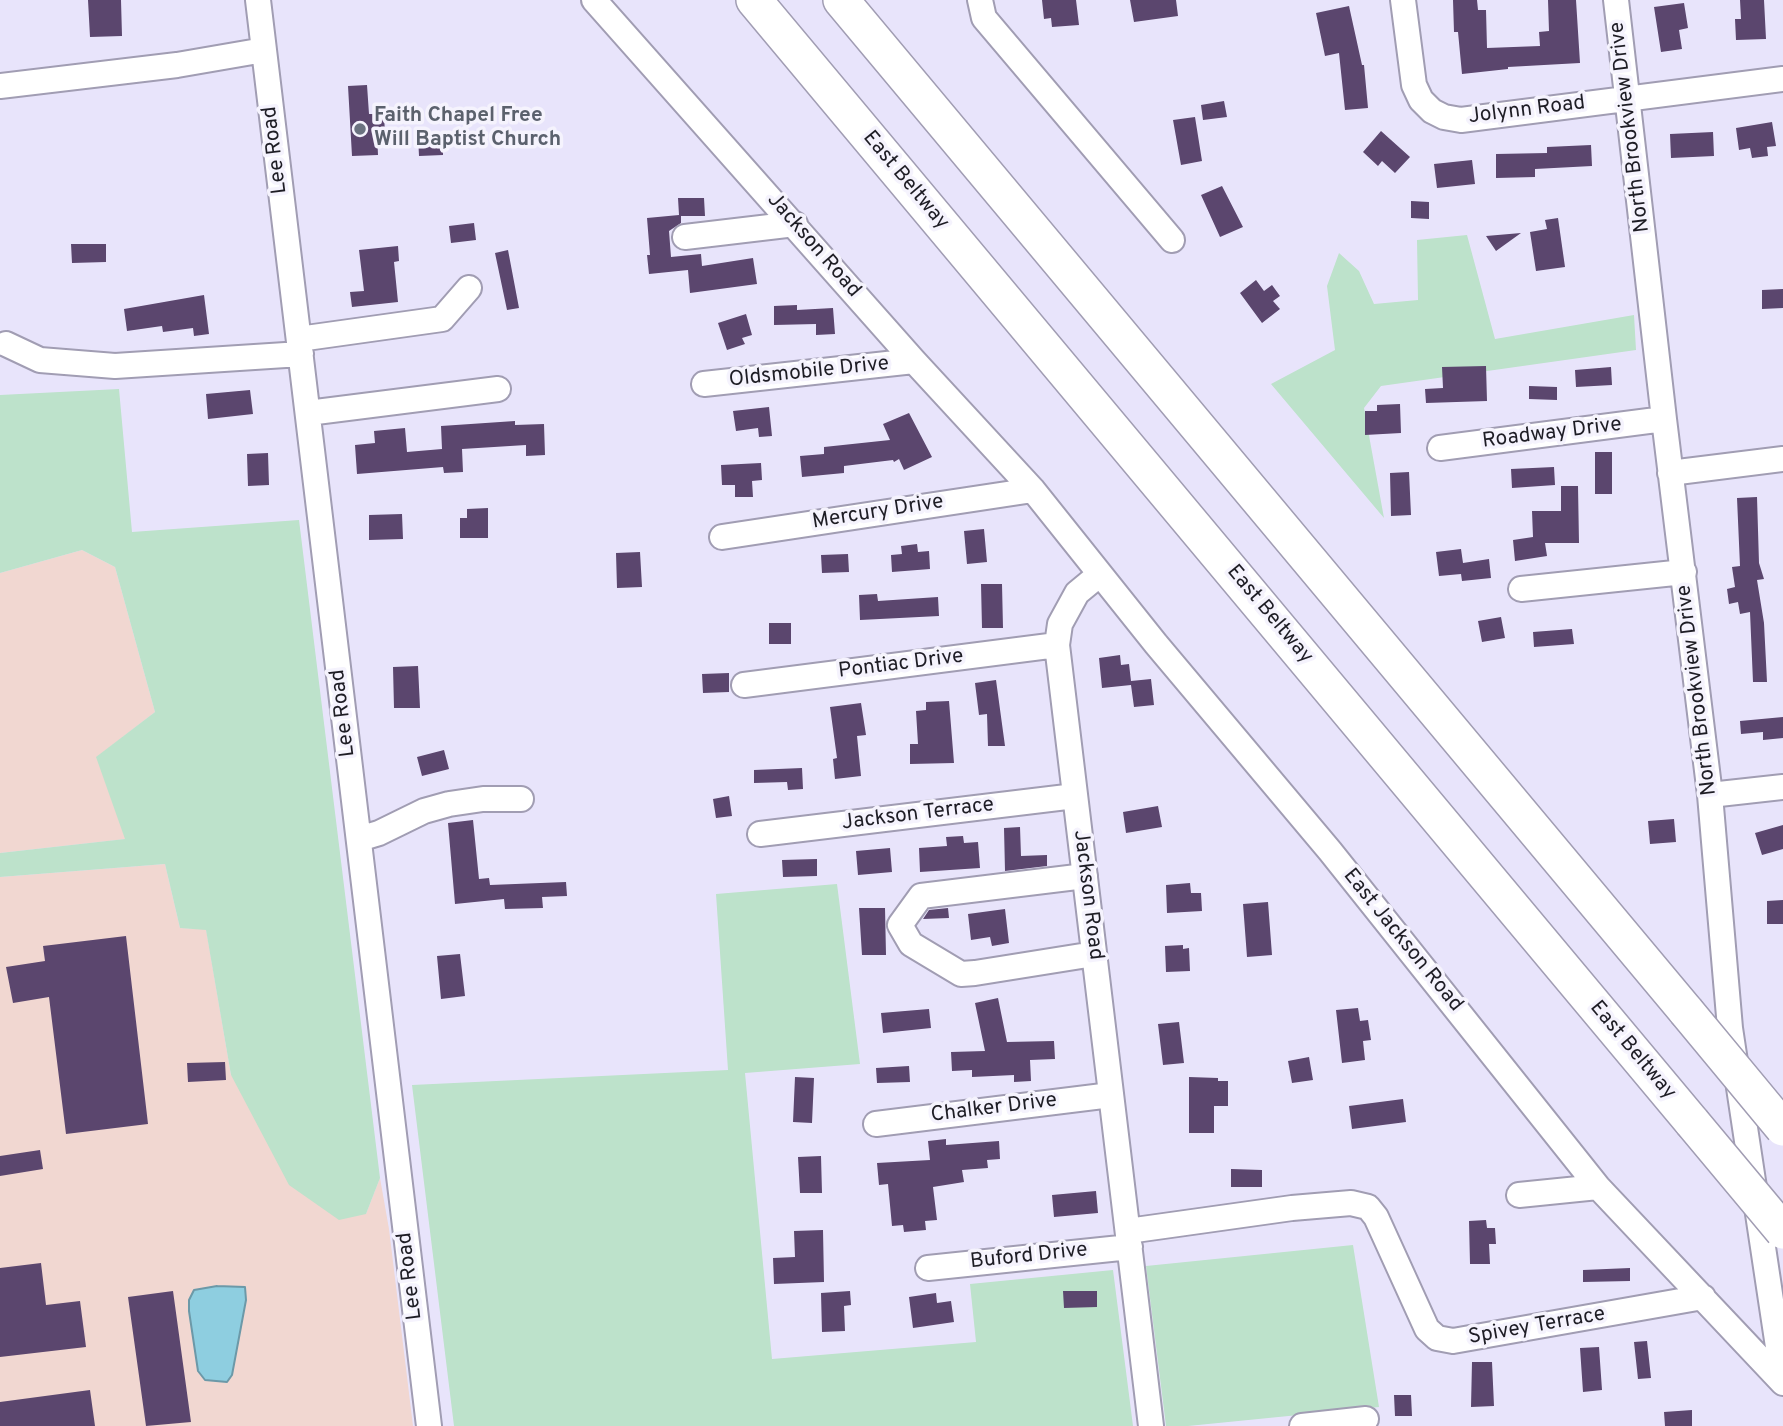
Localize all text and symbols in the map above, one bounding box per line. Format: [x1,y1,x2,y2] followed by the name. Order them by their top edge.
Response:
[1606,20,1656,234] street label: North Brookview Drive
[1467,91,1587,131] street label: Jolynn Road
[374,104,561,154] place label: Faith Chapel Free Will Baptist Church
[258,105,294,195] street label: Lee Road
[352,121,368,137] marker: Faith Chapel Free Will Baptist Church
[856,126,954,236] street label: East Beltway
[761,188,865,304] street label: Jackson Road
[728,352,890,394] street label: Oldsmobile Drive
[1481,413,1623,455] street label: Roadway Drive
[811,490,945,536] street label: Mercury Drive
[1220,560,1318,670] street label: East Beltway
[1673,583,1723,797] street label: North Brookview Drive
[837,645,965,685] street label: Pontiac Drive
[326,668,362,758] street label: Lee Road
[841,793,995,837] street label: Jackson Terrace
[1067,829,1107,961] street label: Jackson Road
[1337,864,1467,1018] street label: East Jackson Road
[1583,996,1681,1106] street label: East Beltway
[929,1089,1059,1129] street label: Chalker Drive
[393,1231,429,1321] street label: Lee Road
[969,1238,1089,1276] street label: Buford Drive
[1467,1303,1607,1351] street label: Spivey Terrace

